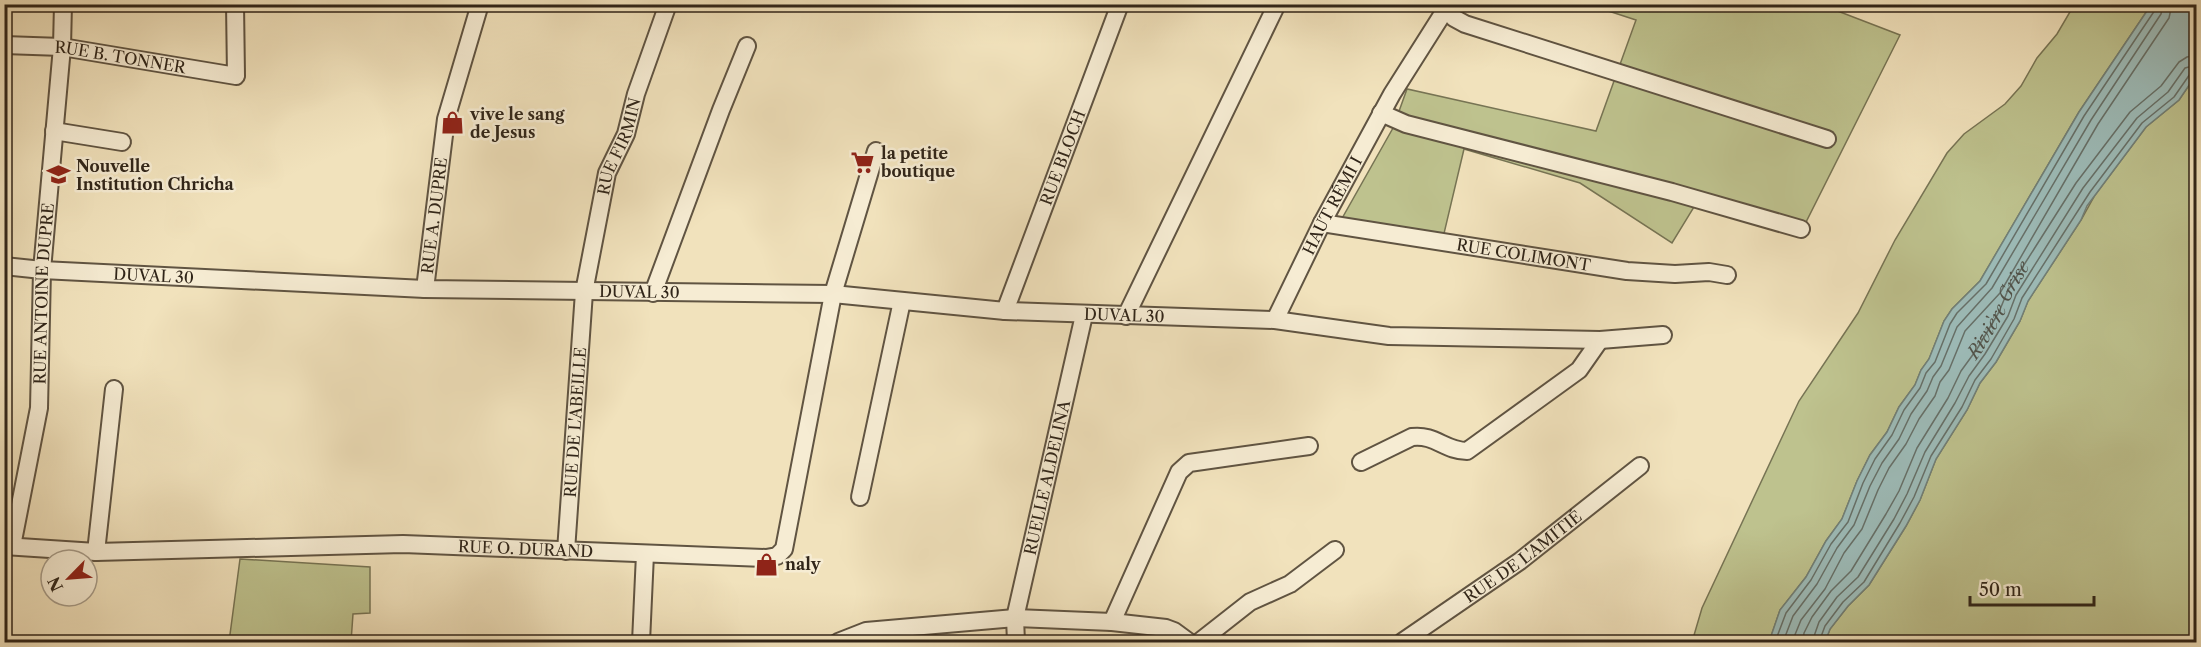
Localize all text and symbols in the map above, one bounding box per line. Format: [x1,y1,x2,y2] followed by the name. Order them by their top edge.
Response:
[54,37,189,78] street label: RUE B. TONNER
[593,96,645,197] street label: RUE FIRMIN
[469,104,565,142] place label: vive le sang de Jesus
[1036,107,1089,208] street label: RUE BLOCH
[439,110,465,136] shop icon: vive le sang de Jesus
[880,143,955,181] place label: la petite boutique
[850,149,876,175] supermarket icon: la petite boutique
[1298,153,1366,258] street label: HAUT RÉMI I
[76,156,235,194] place label: Nouvelle Institution Chricha
[417,156,451,275] street label: RUE A. DUPRE
[45,162,71,188] school or university icon: Nouvelle Institution Chricha
[30,202,58,385] street label: RUE ANTOINE DUPRE
[1455,234,1592,275] street label: RUE COLIMONT
[1961,256,2035,365] water label: Rivière Grise
[113,264,194,288] street label: DUVAL 30
[599,281,680,302] street label: DUVAL 30
[1084,304,1165,326] street label: DUVAL 30
[560,346,590,498] street label: RUE DE L'ABEILLE
[1020,397,1075,557] street label: RUELLE ALDELINA
[1460,506,1586,607] street label: RUE DE L'AMITIÉ
[458,536,594,561] street label: RUE O. DURAND
[39,548,99,608] north arrow
[754,551,780,577] shop icon: naly
[785,554,822,574] place label: naly
[1970,569,2094,607] scale bar
[43,574,67,595] text: N
[1979,579,2022,601] text: 50 m

